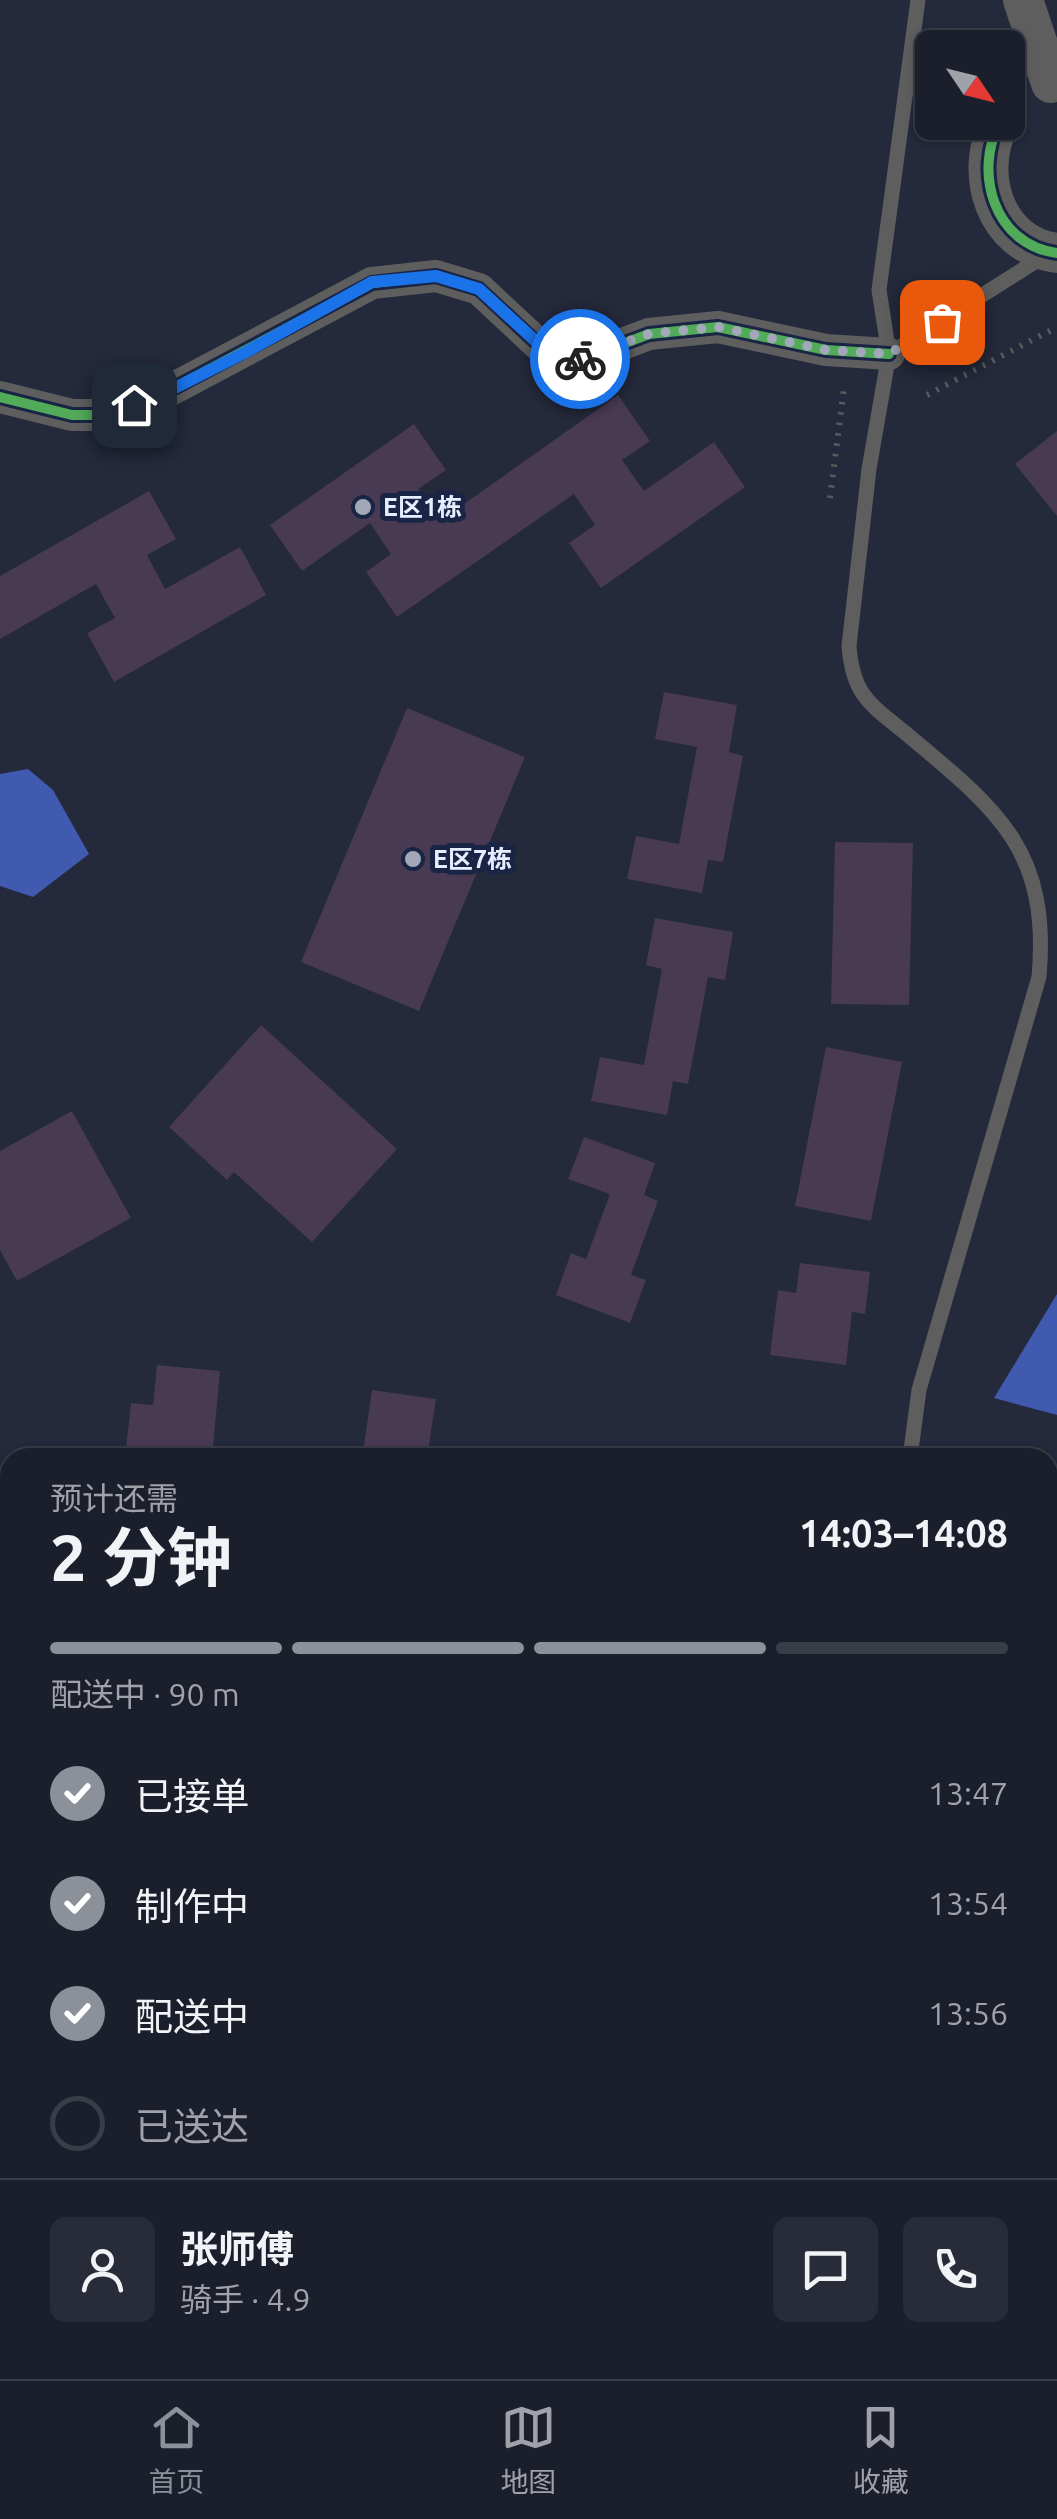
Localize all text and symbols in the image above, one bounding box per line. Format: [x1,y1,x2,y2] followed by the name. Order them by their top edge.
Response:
[915,30,1025,140] north arrow
[915,30,1025,140] map controls
[900,280,985,365] pin
[915,295,970,350] icon: bag
[530,309,630,409] courier
[553,332,608,387] icon: bike
[92,363,177,448] pin
[107,378,162,433] icon: home
[383,493,462,521] place label: E区1栋
[352,496,374,518] marker: E区1栋
[433,845,512,873] place label: E区7栋
[402,848,424,870] marker: E区7栋
[50,1480,178,1516] text: 预计还需
[799,1512,1008,1554] text: 14:03–14:08
[50,1520,232,1593] text: 2 分钟
[50,1676,240,1712] text: 配送中 · 90 m
[50,1766,105,1821] icon: check
[135,1775,249,1817] text: 已接单
[928,1775,1008,1811] text: 13:47
[50,1876,105,1931] icon: check
[135,1885,249,1927] text: 制作中
[928,1885,1008,1921] text: 13:54
[50,1986,105,2041] icon: check
[135,1995,249,2037] text: 配送中
[928,1995,1008,2031] text: 13:56
[135,2105,249,2147] text: 已送达
[50,2217,155,2322] button: person
[773,2217,878,2322] button: chat
[903,2217,1008,2322] button: phone
[180,2228,294,2270] text: 张师傅
[180,2281,311,2317] text: 骑手 · 4.9
[148,2400,204,2500] tab: 首页
[500,2400,557,2500] tab: 地图
[853,2400,909,2500] tab: 收藏

